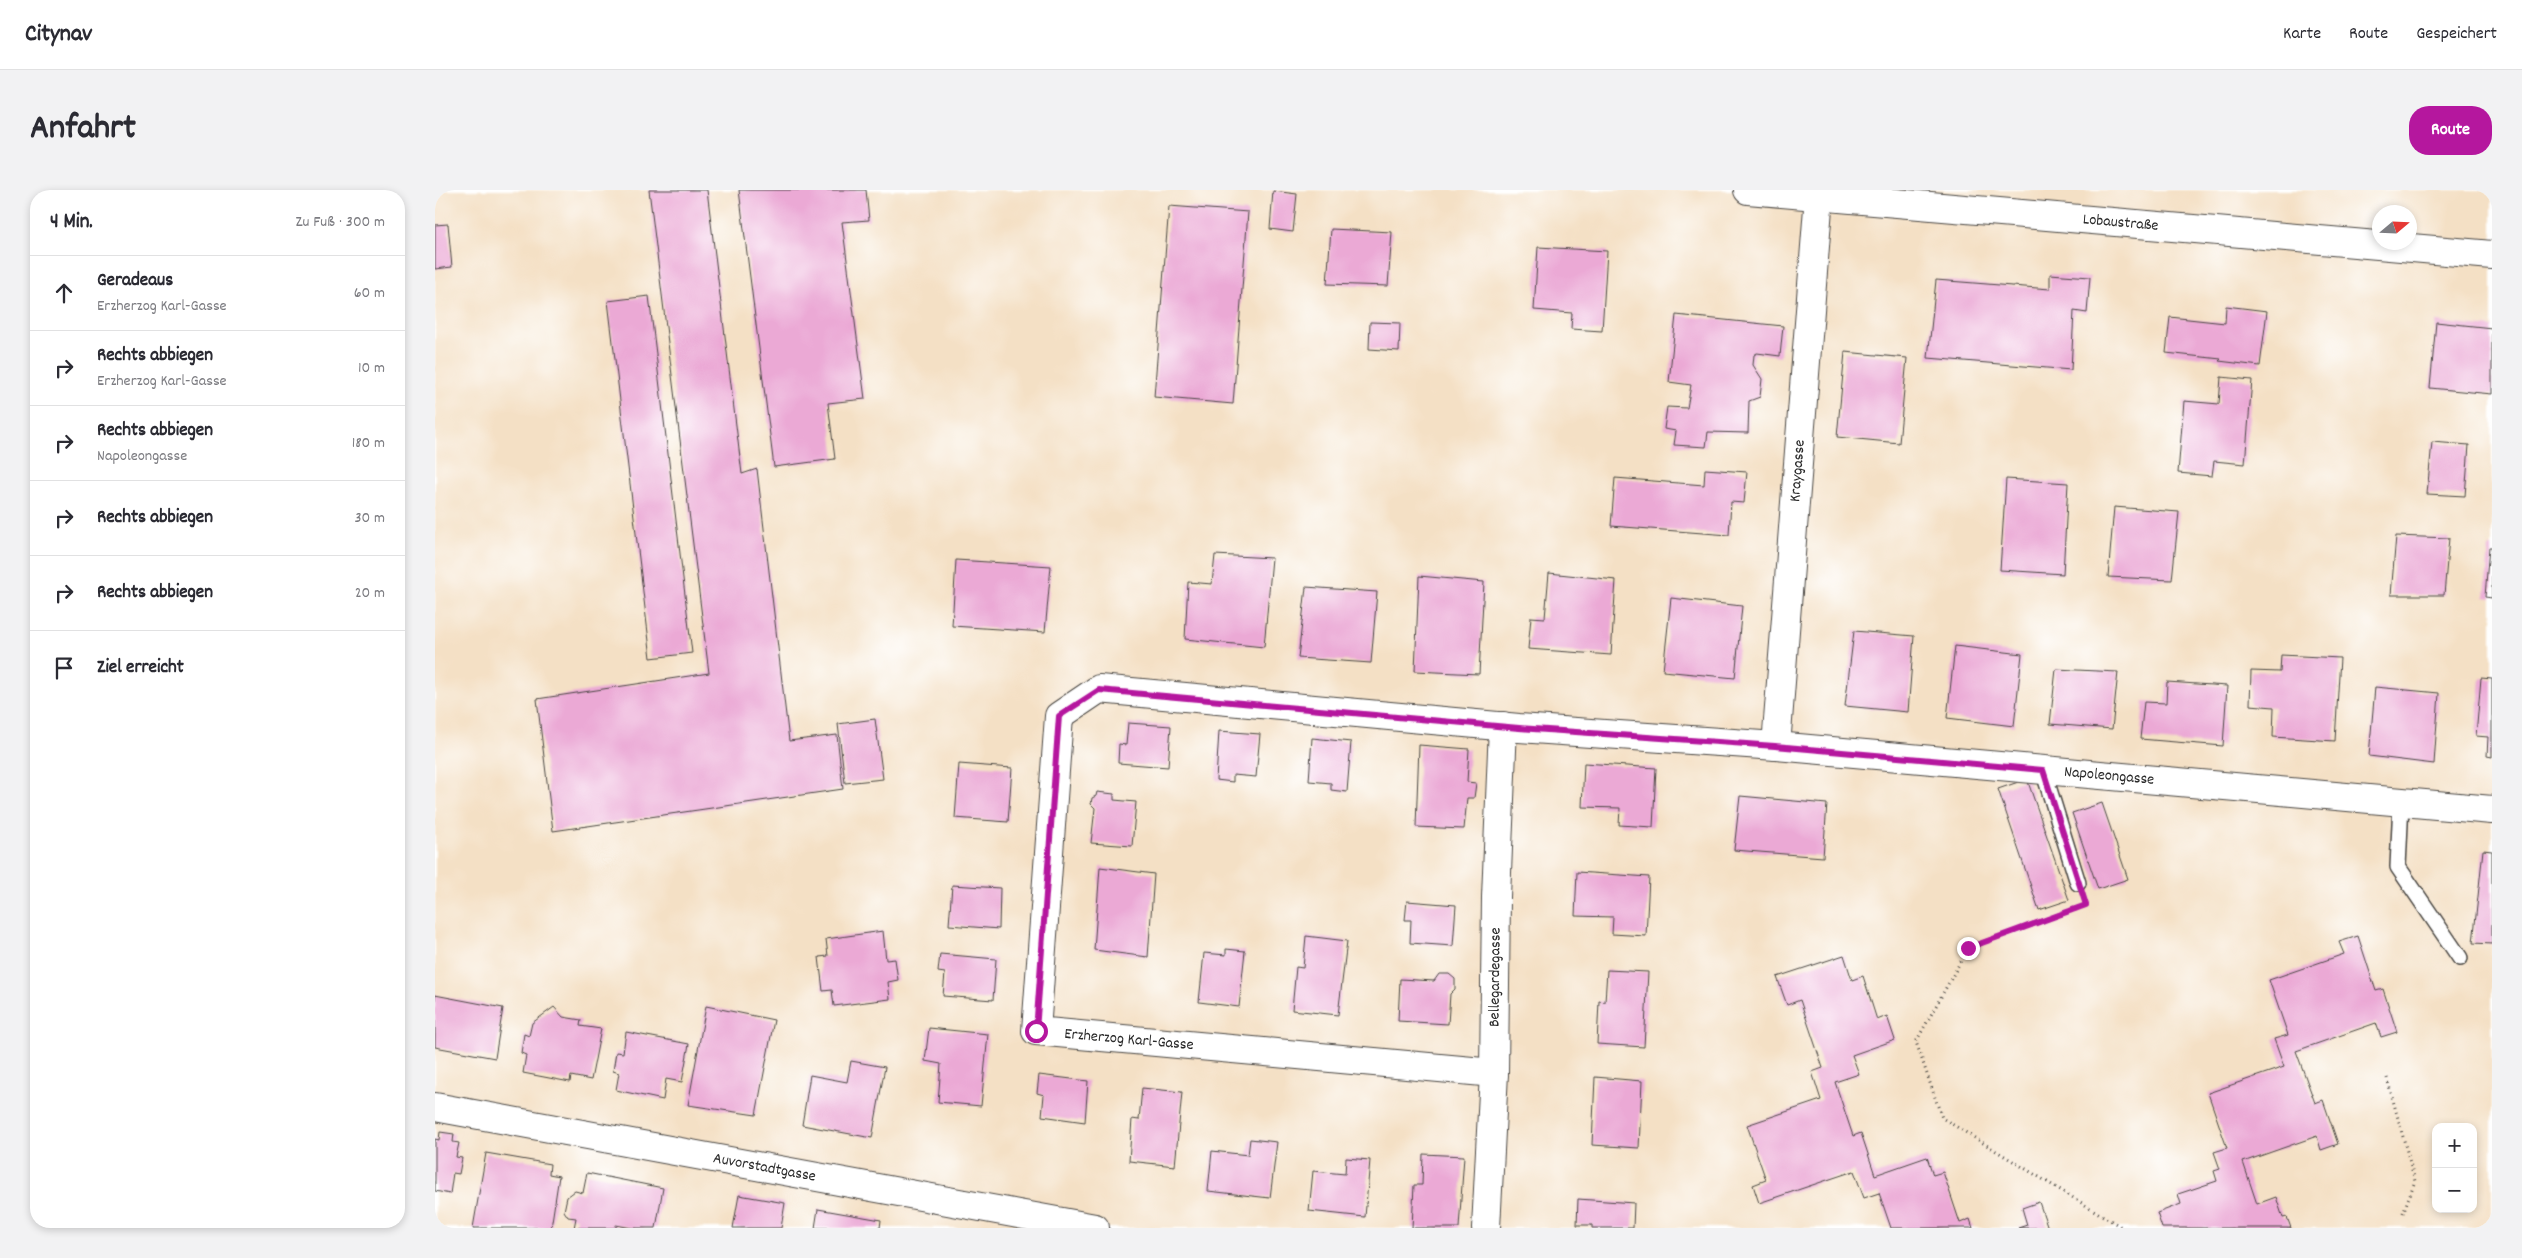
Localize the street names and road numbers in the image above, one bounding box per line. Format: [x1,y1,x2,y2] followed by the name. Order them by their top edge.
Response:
[2082,208,2159,237] street label: Lobaustraße
[1784,439,1811,503] street label: Kraygasse
[2063,760,2155,791] street label: Napoleongasse
[1483,927,1507,1027] street label: Bellegardegasse
[1063,1023,1195,1057] street label: Erzherzog Karl-Gasse
[711,1147,818,1188] street label: Auvorstadtgasse

